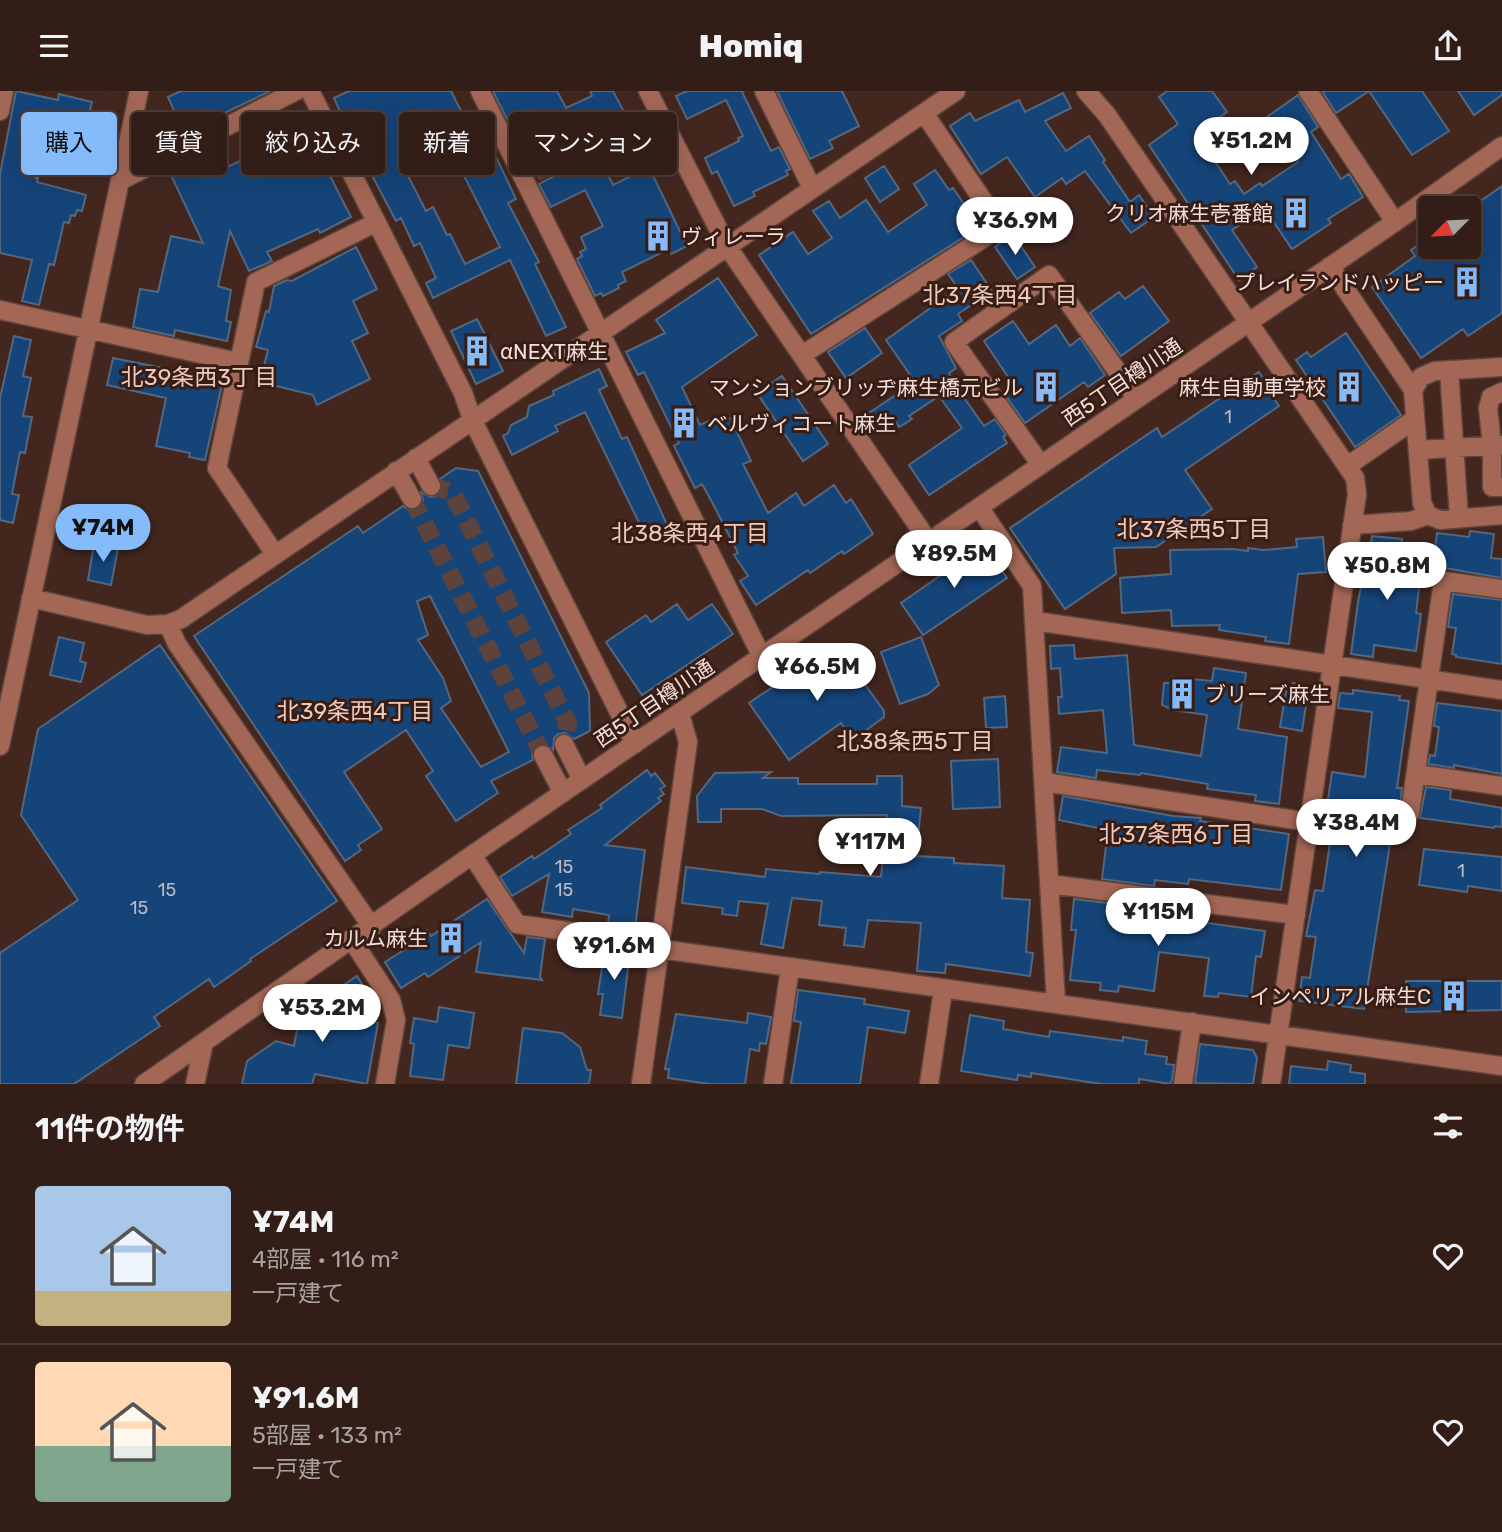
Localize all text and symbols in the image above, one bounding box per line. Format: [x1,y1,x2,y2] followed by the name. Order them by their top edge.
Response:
[35,27,73,65] icon: menu
[699,27,803,65] text: Homiq
[1429,27,1467,65] icon: share
[21,112,117,175] chip: 購入
[131,112,227,175] chip: 賃貸
[241,112,385,175] chip: 絞り込み
[399,112,495,175] chip: 新着
[509,112,677,175] chip: マンション
[1194,118,1308,177] pin: ¥51.2M
[1210,126,1292,154] text: ¥51.2M
[1279,196,1313,230] building icon: クリオ麻生壱番館
[1418,196,1480,259] north arrow
[1418,196,1481,259] map controls
[958,197,1072,257] pin: ¥36.9M
[1105,201,1273,226] place label: クリオ麻生壱番館
[972,206,1058,234] text: ¥36.9M
[641,219,675,253] building icon: ヴィレーラ
[681,224,786,249] place label: ヴィレーラ
[1450,265,1484,299] building icon: プレイランドハッピー
[1234,270,1444,295] place label: プレイランドハッピー
[923,281,1077,309] district label: 北37条西4丁目
[1058,333,1186,431] street label: 西5丁目樽川通
[460,334,494,368] building icon: αNEXT麻生
[500,339,608,364] place label: αNEXT麻生
[121,363,277,391] district label: 北39条西3丁目
[1029,370,1063,404] building icon: マンションブリッヂ麻生橋元ビル
[1332,370,1366,404] building icon: 麻生自動車学校
[709,375,1023,400] place label: マンションブリッヂ麻生橋元ビル
[1179,375,1326,400] place label: 麻生自動車学校
[667,406,701,440] building icon: ベルヴィコート麻生
[1224,406,1232,428] house number: 1
[707,411,896,436] place label: ベルヴィコート麻生
[62,505,144,564] pin: ¥74M
[71,513,135,541] text: ¥74M
[1117,515,1271,543] district label: 北37条西5丁目
[611,519,769,547] district label: 北38条西4丁目
[897,531,1011,590] pin: ¥89.5M
[911,539,997,567] text: ¥89.5M
[1330,543,1444,602] pin: ¥50.8M
[1343,551,1431,579] text: ¥50.8M
[760,643,874,703] pin: ¥66.5M
[774,652,860,680] text: ¥66.5M
[590,654,718,752] street label: 西5丁目樽川通
[1165,677,1199,711] building icon: ブリーズ麻生
[1205,682,1330,707] place label: ブリーズ麻生
[277,697,433,725] district label: 北39条西4丁目
[836,727,994,755] district label: 北38条西5丁目
[1299,799,1413,859] pin: ¥38.4M
[1312,808,1400,836] text: ¥38.4M
[821,819,919,878] pin: ¥117M
[1099,820,1253,848] district label: 北37条西6丁目
[835,827,905,855] text: ¥117M
[555,856,573,878] house number: 15
[1457,860,1465,882] house number: 1
[158,879,176,901] house number: 15
[555,879,573,901] house number: 15
[1109,889,1207,948] pin: ¥115M
[130,897,148,919] house number: 15
[1122,897,1194,925] text: ¥115M
[434,921,468,955] building icon: カルム麻生
[557,923,671,982] pin: ¥91.6M
[323,926,428,951] place label: カルム麻生
[573,931,655,959] text: ¥91.6M
[1437,979,1471,1013] building icon: インペリアル麻生C
[1249,984,1431,1009] place label: インペリアル麻生C
[265,985,379,1044] pin: ¥53.2M
[279,993,365,1021] text: ¥53.2M
[1429,1107,1467,1145] icon: filters
[35,1111,185,1147] text: 11件の物件
[252,1204,334,1240] text: ¥74M
[91,1214,175,1298] icon: home
[1429,1237,1467,1275] icon: heart
[252,1245,399,1273] text: 4部屋 · 116 m²
[252,1279,344,1307] text: 一戸建て
[252,1380,360,1416] text: ¥91.6M
[91,1390,175,1474] icon: home
[1429,1413,1467,1451] icon: heart
[252,1421,402,1449] text: 5部屋 · 133 m²
[252,1455,344,1483] text: 一戸建て

